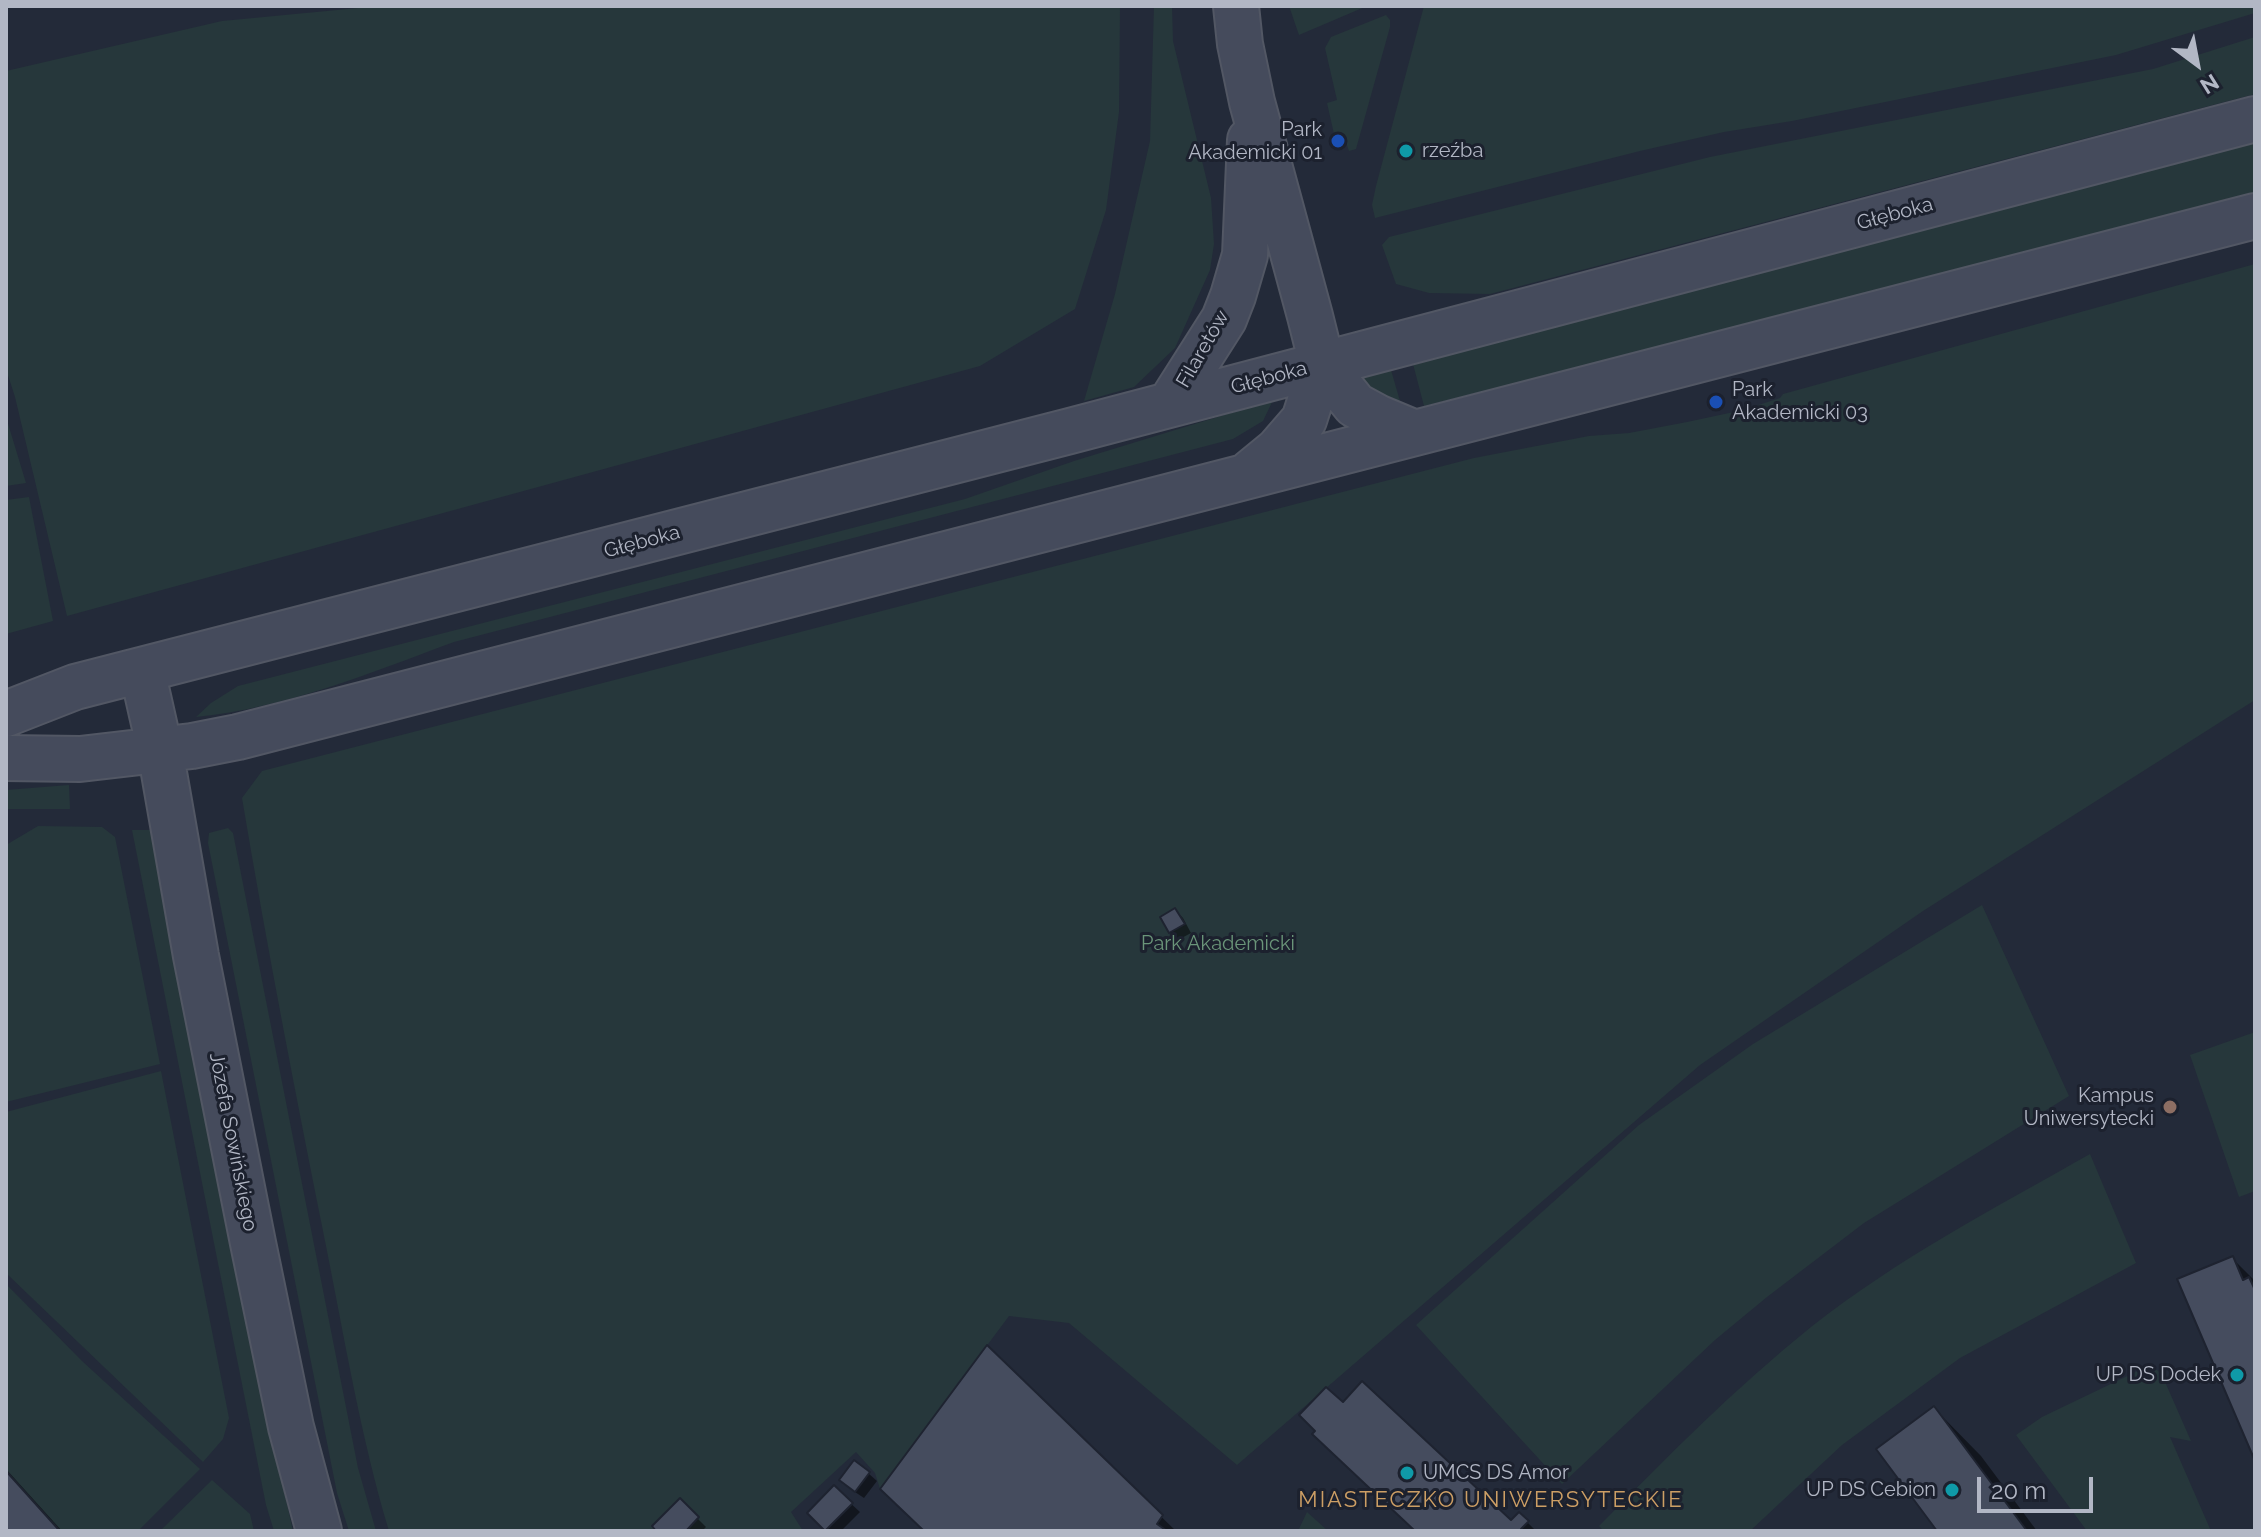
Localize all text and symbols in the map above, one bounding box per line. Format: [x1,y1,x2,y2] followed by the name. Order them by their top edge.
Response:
[2157,24,2237,104] north arrow
[2196,69,2224,100] text: N
[1188,118,1322,165] place label: Park Akademicki 01
[1329,132,1347,150] marker: Park Akademicki 01
[1422,139,1483,163] place label: rzeźba
[1397,142,1415,160] marker: rzeźba
[1854,192,1936,236] street label: Głęboka
[1171,306,1235,392] street label: Filaretów
[1228,356,1310,400] street label: Głęboka
[1732,378,1868,425] place label: Park Akademicki 03
[1707,393,1725,411] marker: Park Akademicki 03
[601,520,683,564] street label: Głęboka
[1141,932,1295,956] park label: Park Akademicki
[204,1051,262,1233] street label: Józefa Sowińskiego
[2024,1084,2154,1131] place label: Kampus Uniwersytecki
[2161,1098,2179,1116] marker: Kampus Uniwersytecki
[2096,1363,2221,1387] place label: UP DS Dodek
[2228,1366,2246,1384] marker: UP DS Dodek
[1423,1461,1569,1485] place label: UMCS DS Amor
[1981,1461,2097,1511] scale bar
[1398,1464,1416,1482] marker: UMCS DS Amor
[1991,1476,2046,1505] text: 20 m
[1806,1478,1936,1502] place label: UP DS Cebion
[1943,1481,1961,1499] marker: UP DS Cebion
[1298,1487,1684,1513] district label: MIASTECZKO UNIWERSYTECKIE

